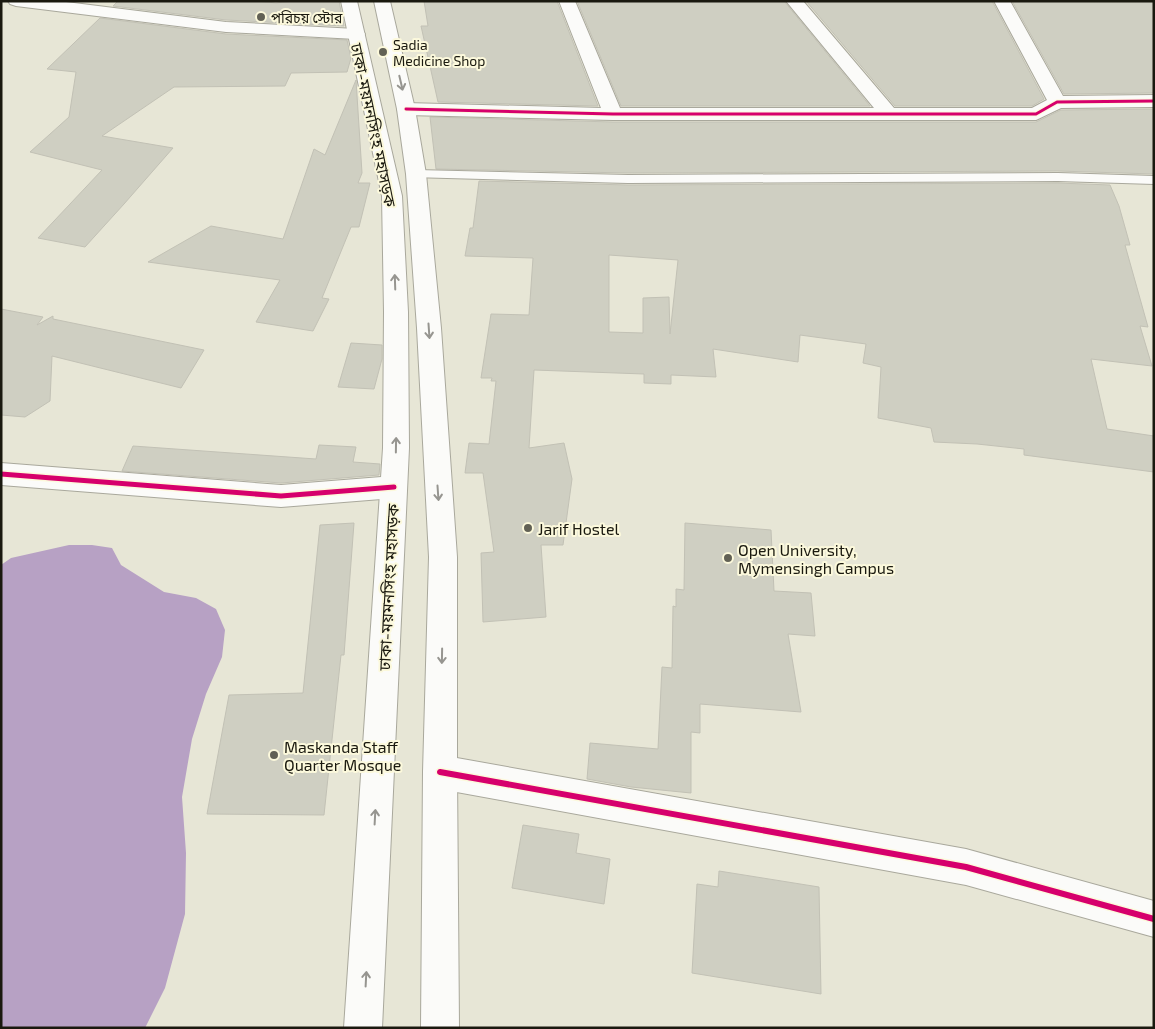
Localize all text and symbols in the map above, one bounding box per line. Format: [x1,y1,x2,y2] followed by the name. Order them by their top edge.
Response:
[271,9,343,26] place label: পরিচয় স্টোর
[255,11,267,23] marker: পরিচয় স্টোর
[393,36,485,69] place label: Sadia Medicine Shop
[347,40,401,210] street label: ঢাকা-ময়মনসিংহ মহাসড়ক
[377,46,389,58] marker: Sadia Medicine Shop
[397,74,406,90] one-way arrow
[391,275,400,291] one-way arrow
[424,323,433,339] one-way arrow
[391,437,401,454] one-way arrow
[434,485,443,501] one-way arrow
[374,502,402,672] street label: ঢাকা-ময়মনসিংহ মহাসড়ক
[538,519,620,538] place label: Jarif Hostel
[522,522,534,534] marker: Jarif Hostel
[738,540,894,577] place label: Open University, Mymensingh Campus
[722,552,734,564] marker: Open University, Mymensingh Campus
[437,647,446,663] one-way arrow
[284,737,401,775] place label: Maskanda Staff Quarter Mosque
[268,749,280,761] marker: Maskanda Staff Quarter Mosque
[371,809,380,825] one-way arrow
[361,971,370,987] one-way arrow

